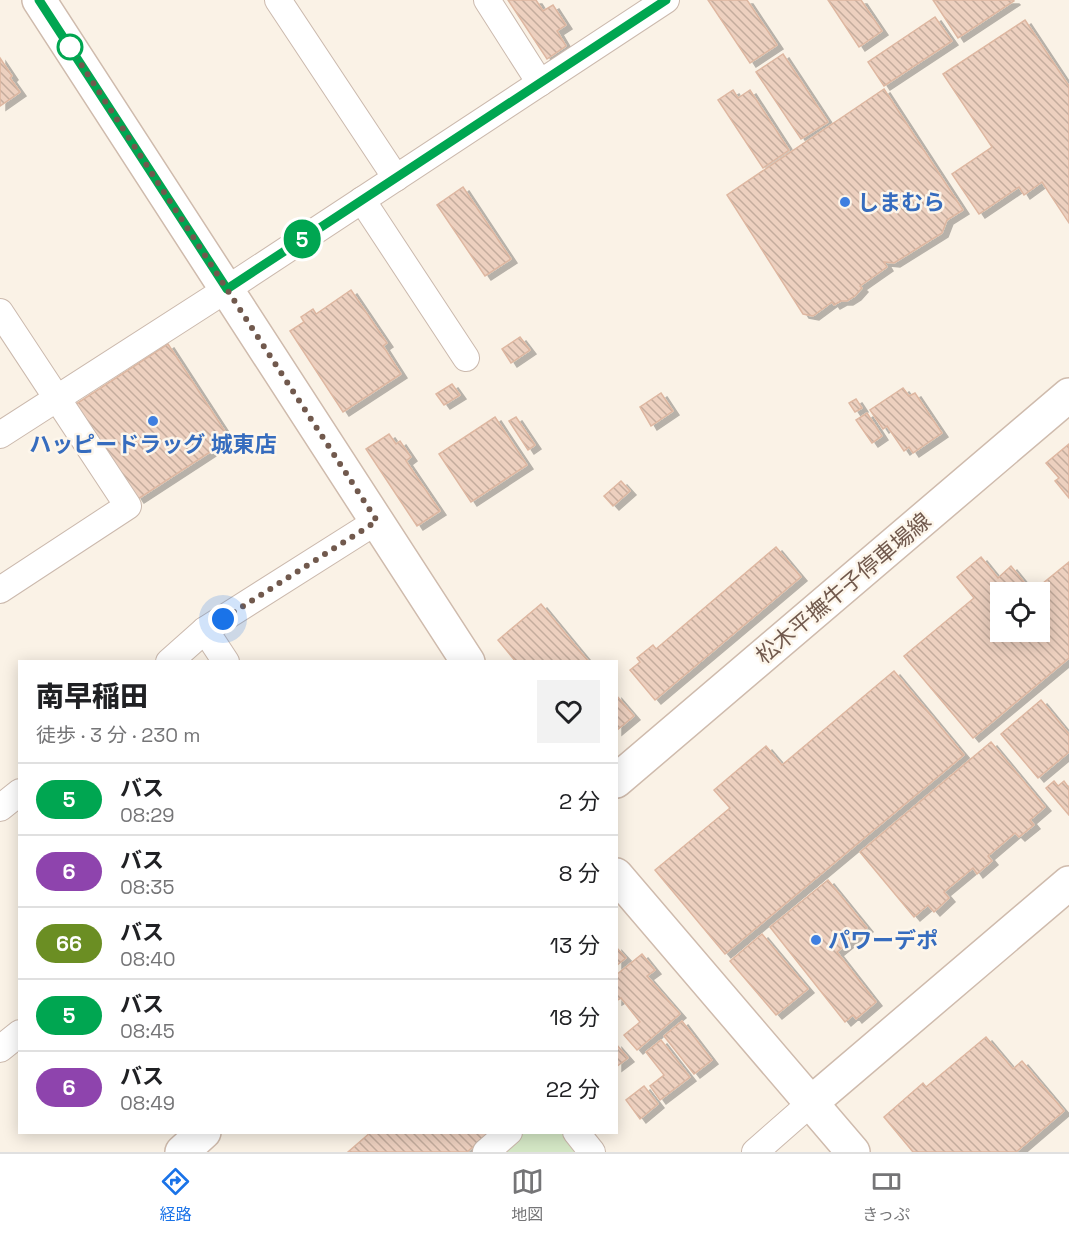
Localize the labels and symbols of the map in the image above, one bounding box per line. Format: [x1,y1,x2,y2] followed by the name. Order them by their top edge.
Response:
[57,34,83,60] unlabelled marker
[857,188,945,216] place label: しまむら
[838,195,852,209] marker: しまむら
[282,220,322,258] line badge: 5
[146,414,160,428] marker: ハッピードラッグ 城東店
[29,430,277,458] place label: ハッピードラッグ 城東店
[750,507,936,669] street label: 松木平撫牛子停車場線
[208,604,238,634] your location
[828,926,938,954] place label: パワーデポ
[809,933,823,947] marker: パワーデポ

